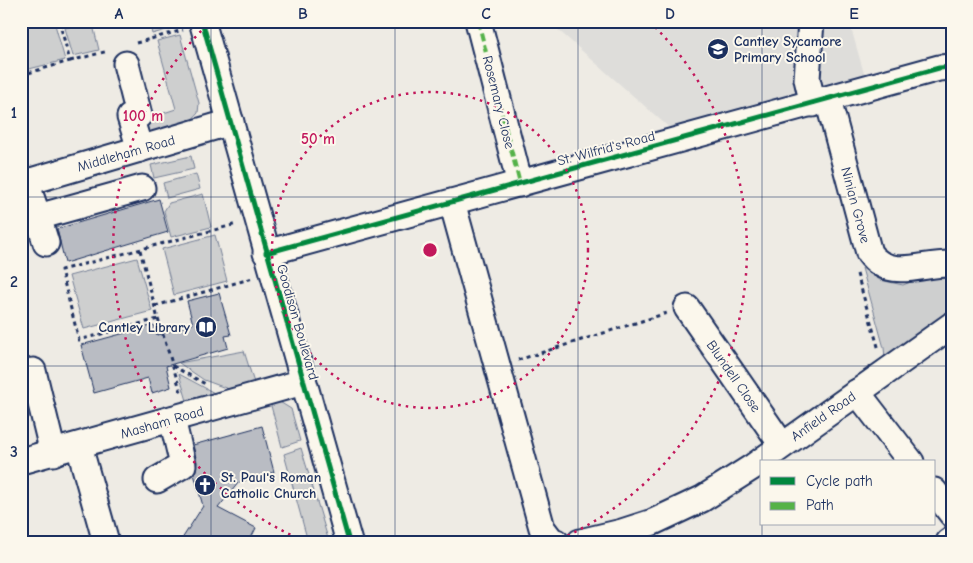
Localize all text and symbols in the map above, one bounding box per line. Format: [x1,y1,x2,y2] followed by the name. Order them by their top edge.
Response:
[115,5,124,23] text: A
[298,5,308,23] text: B
[481,5,491,23] text: C
[665,5,675,23] text: D
[849,5,859,23] text: E
[734,33,841,66] place label: Cantley Sycamore Primary School
[706,37,730,61] school or university icon: Cantley Sycamore Primary School
[479,54,518,150] street label: Rosemary Close
[11,104,17,122] text: 1
[123,107,163,125] text: 100 m
[555,127,657,170] street label: St. Wilfrid's Road
[301,130,335,148] text: 50 m
[75,131,177,176] street label: Middleham Road
[837,165,874,245] street label: Ninian Grove
[421,241,439,259] centre of rings
[273,262,322,382] street label: Goodison Boulevard
[10,273,18,291] text: 2
[194,315,218,339] library icon: Cantley Library
[98,319,191,336] place label: Cantley Library
[703,337,765,415] street label: Blundell Close
[788,388,859,445] street label: Anfield Road
[118,402,206,443] street label: Masham Road
[10,443,18,461] text: 3
[760,460,936,526] legend
[221,469,321,502] place label: St. Paul's Roman Catholic Church
[806,472,873,490] text: Cycle path
[193,473,217,497] church icon: St. Paul's Roman Catholic Church
[806,496,834,514] text: Path

